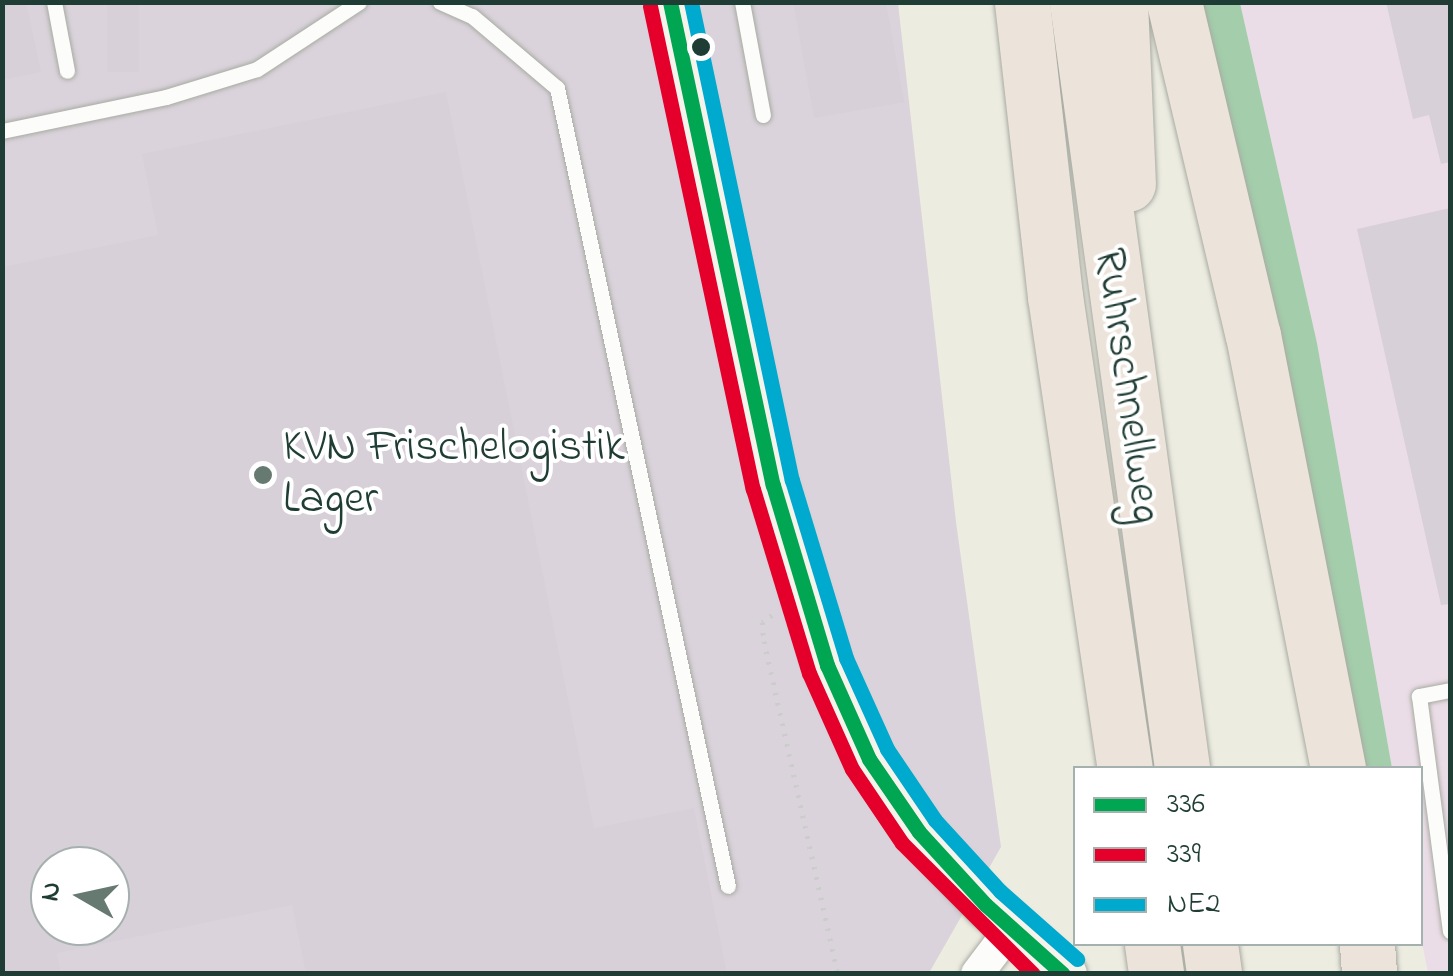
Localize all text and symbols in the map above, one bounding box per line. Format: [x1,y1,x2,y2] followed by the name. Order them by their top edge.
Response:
[691,37,711,57] unlabelled marker
[1080,245,1172,527] street label: Ruhrschnellweg
[283,422,625,528] place label: KVN Frischelogistik Lager
[252,464,274,486] marker: KVN Frischelogistik Lager
[1073,766,1423,946] legend
[1167,783,1205,827] text: 336
[1167,833,1201,877] text: 339
[30,846,130,946] north arrow
[30,879,74,904] text: N
[1167,883,1220,927] text: NE2

